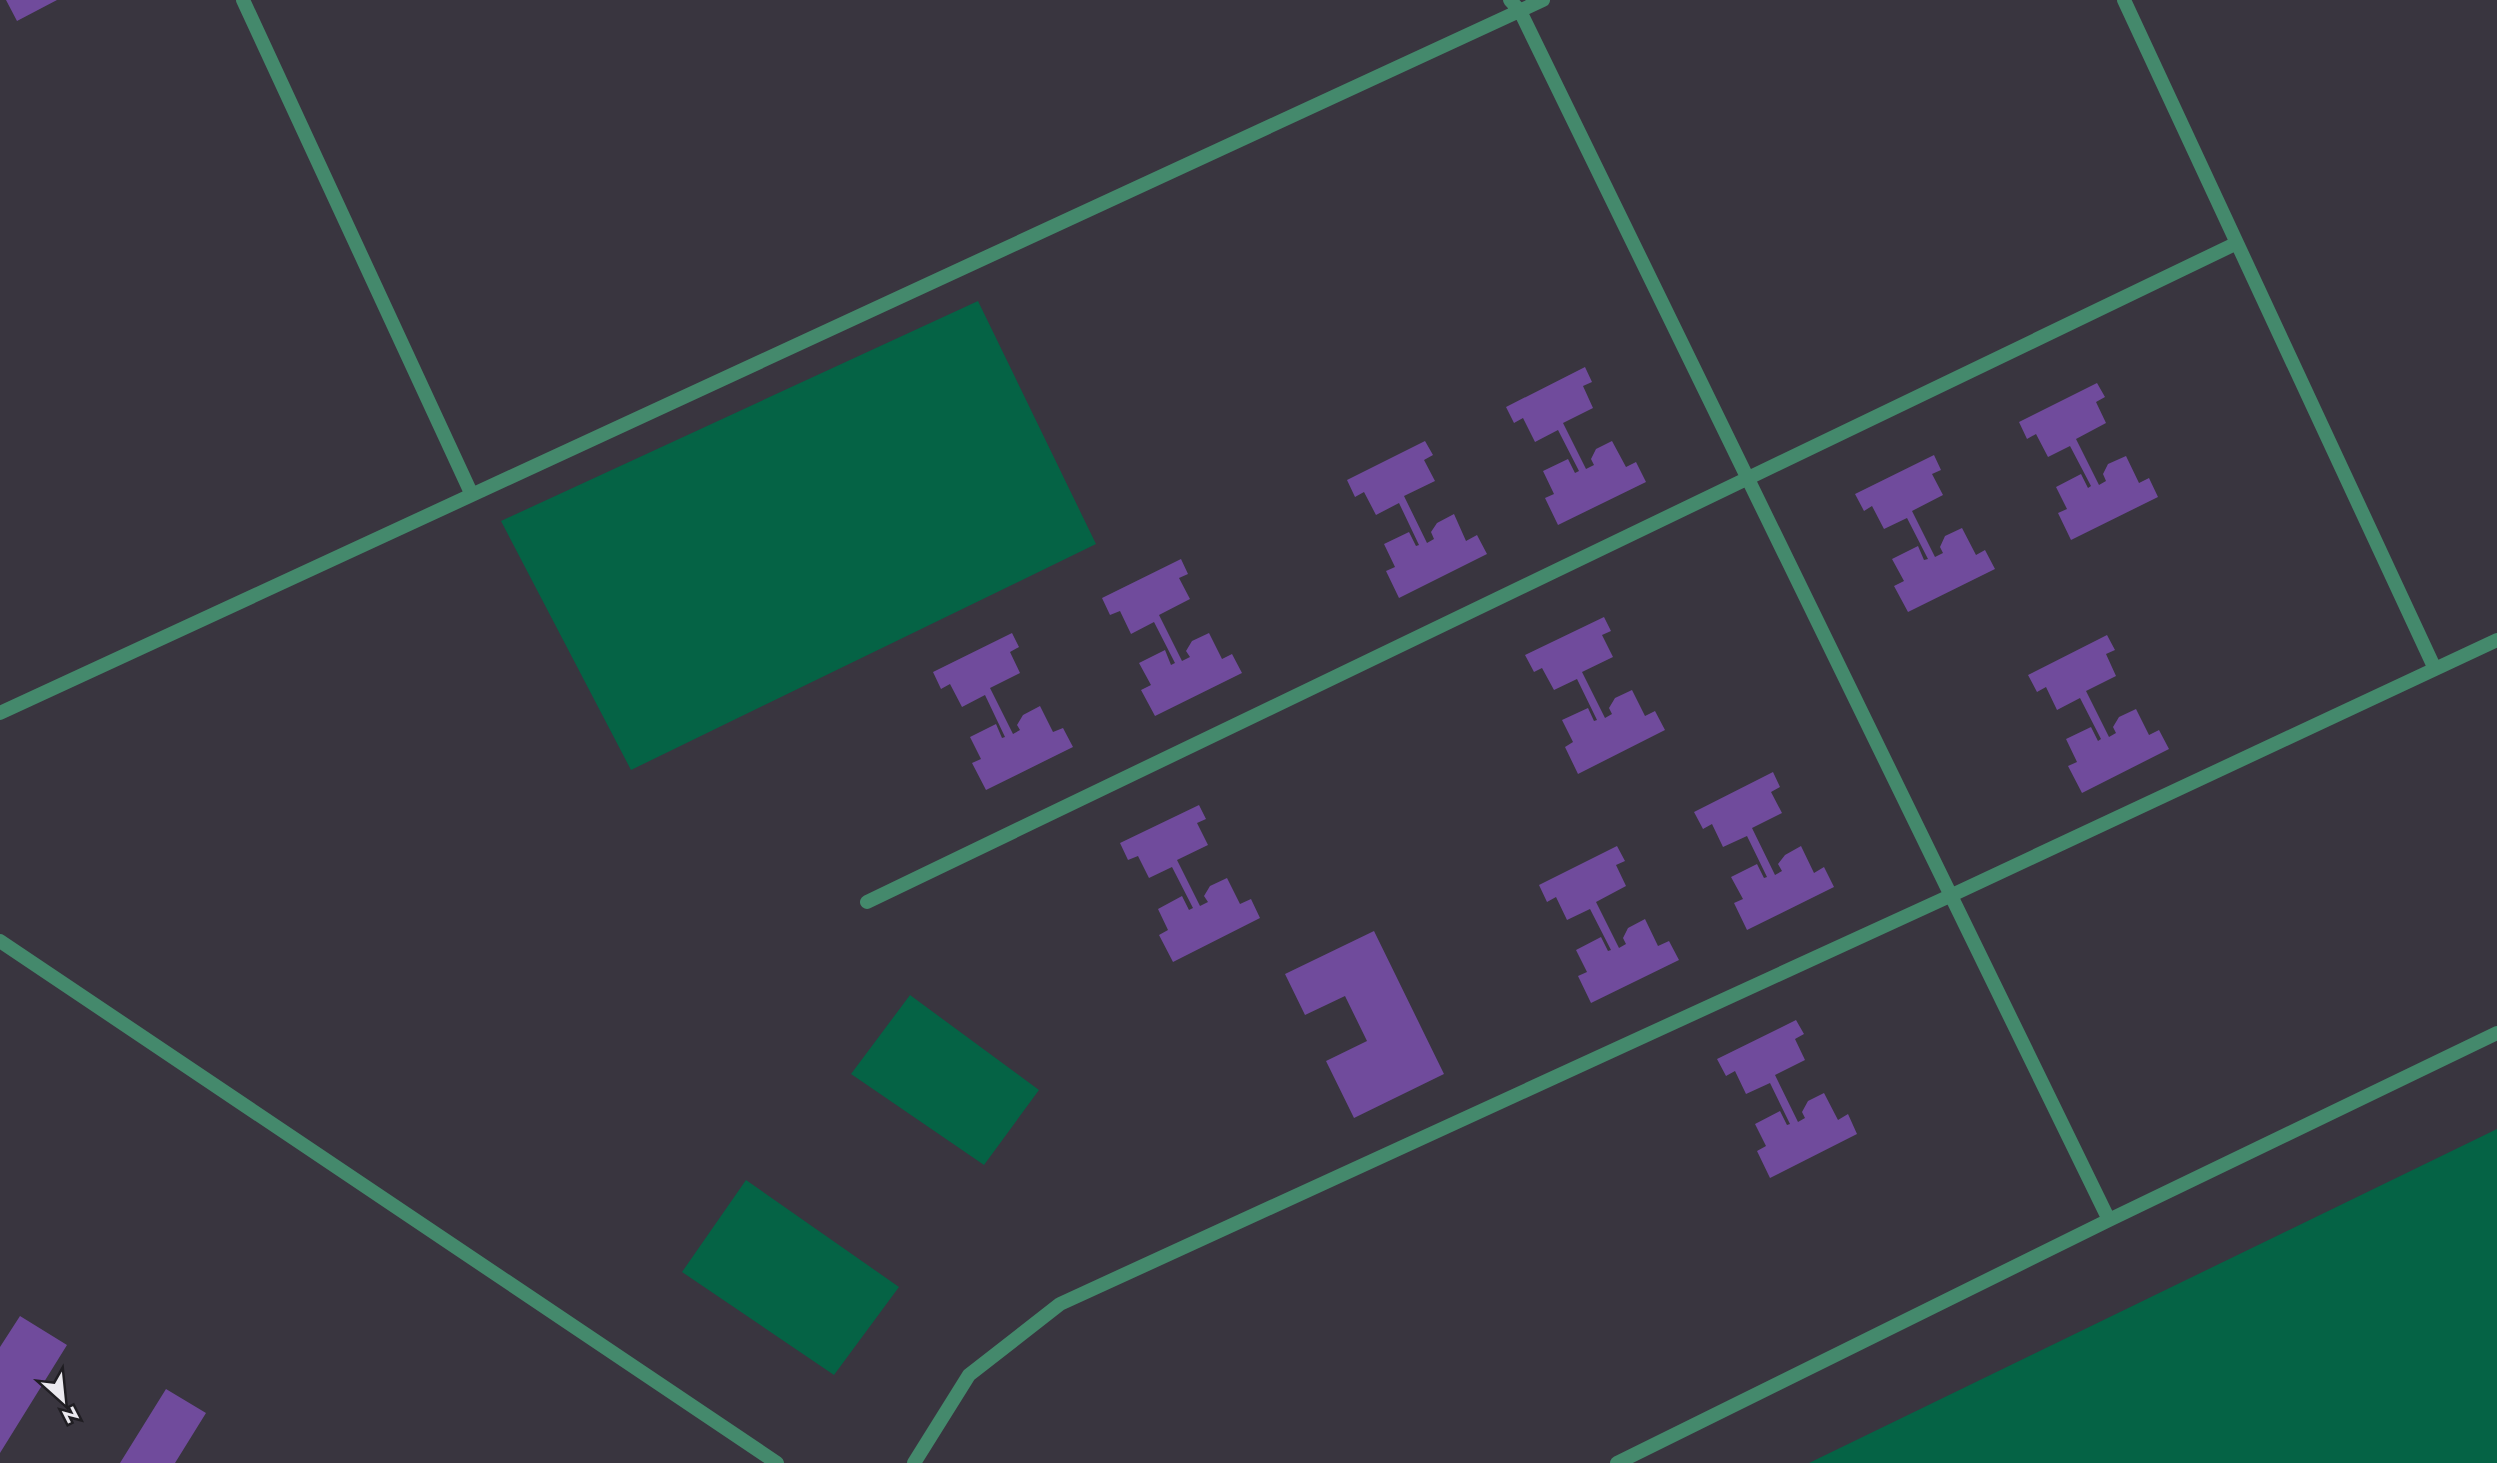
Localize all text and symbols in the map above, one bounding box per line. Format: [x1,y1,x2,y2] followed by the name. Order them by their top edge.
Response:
[28,1365,98,1435] north arrow
[58,1399,83,1430] text: N

